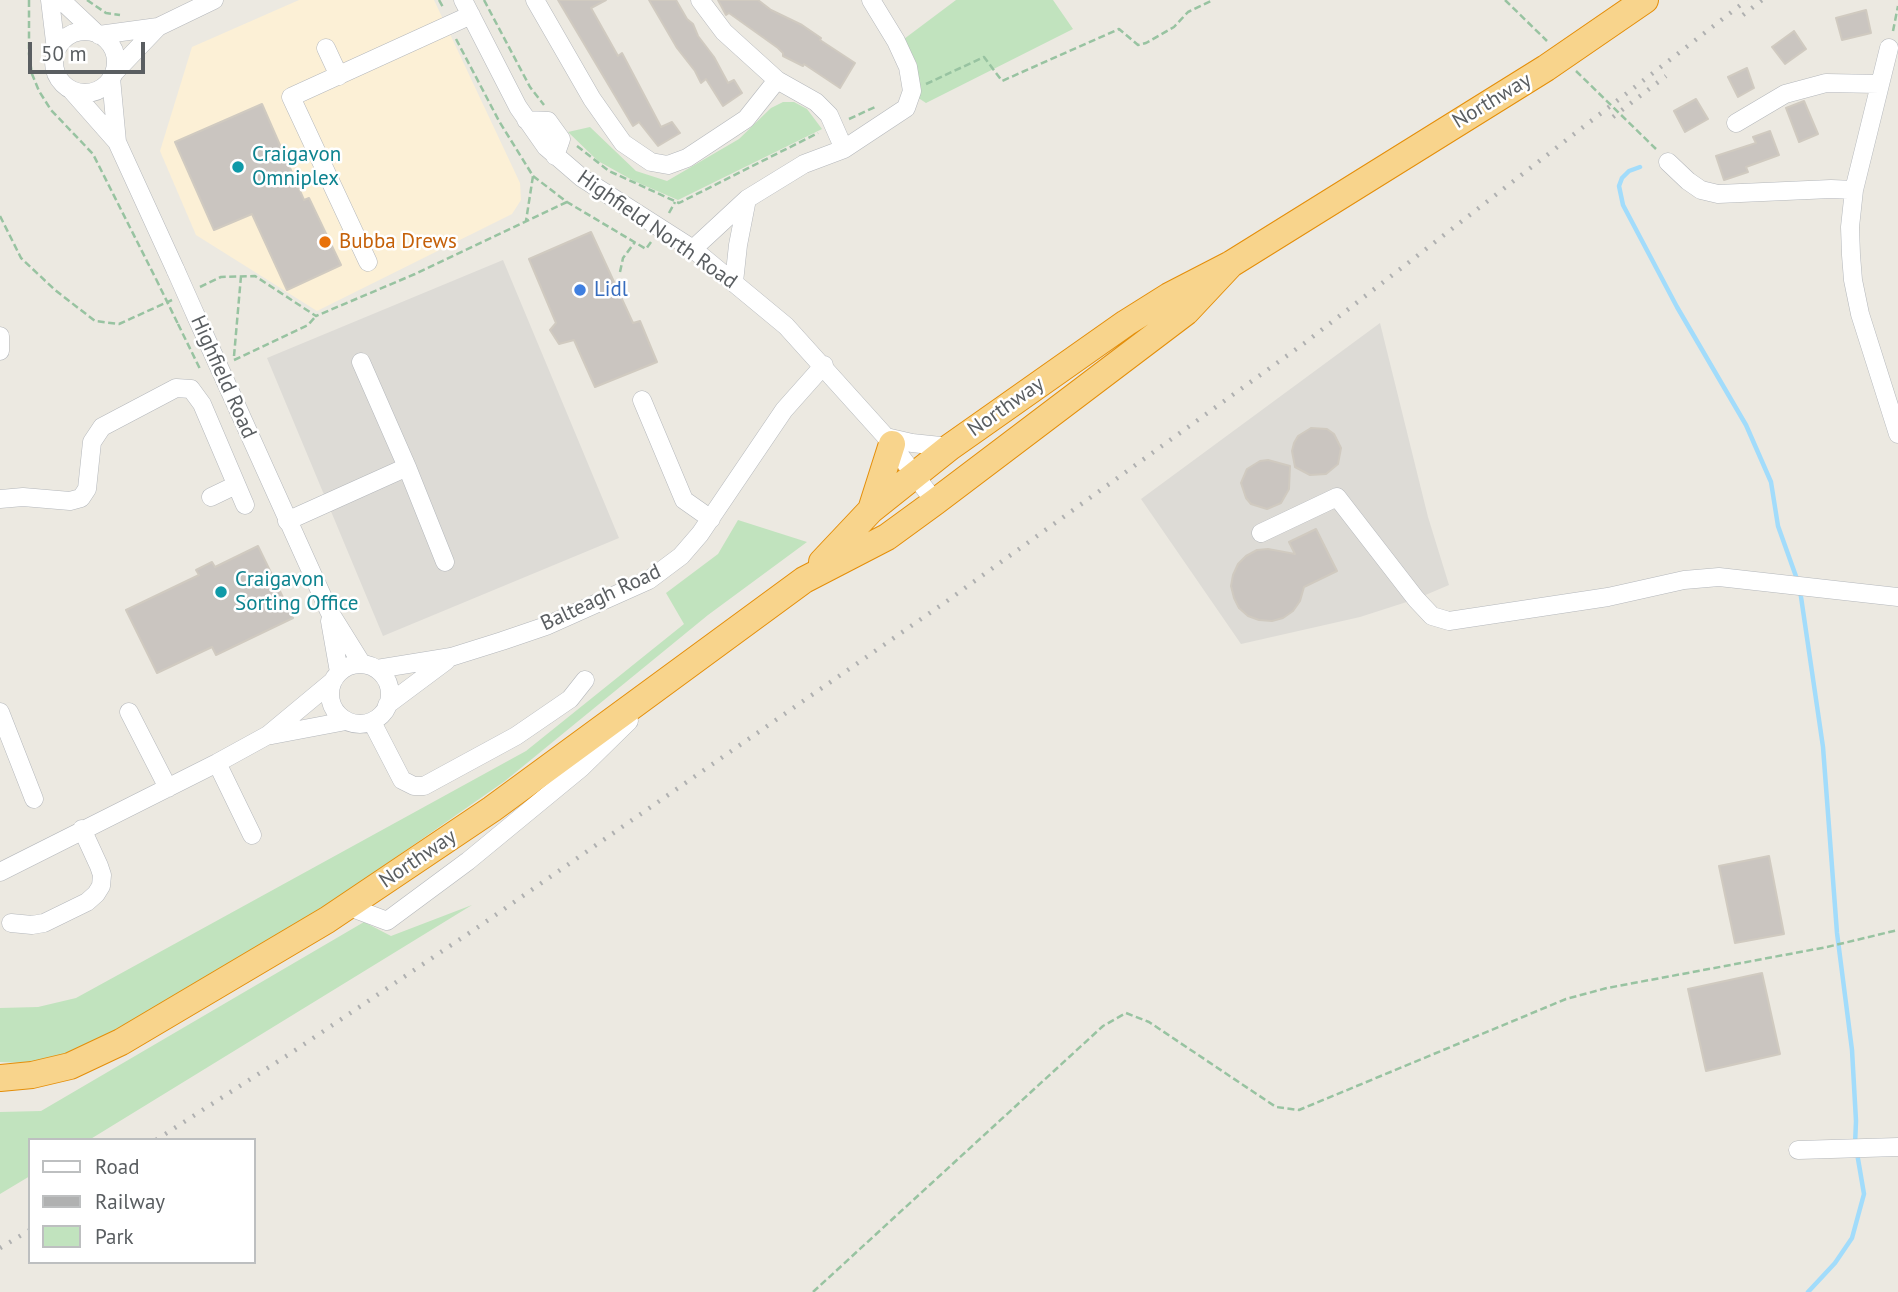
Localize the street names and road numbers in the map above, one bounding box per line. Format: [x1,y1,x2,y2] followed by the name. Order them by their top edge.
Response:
[1448,68,1536,134] street label: Northway
[572,165,742,295] street label: Highfield North Road
[185,312,261,442] street label: Highfield Road
[963,372,1049,442] street label: Northway
[537,559,665,637] street label: Balteagh Road
[375,824,461,894] street label: Northway

